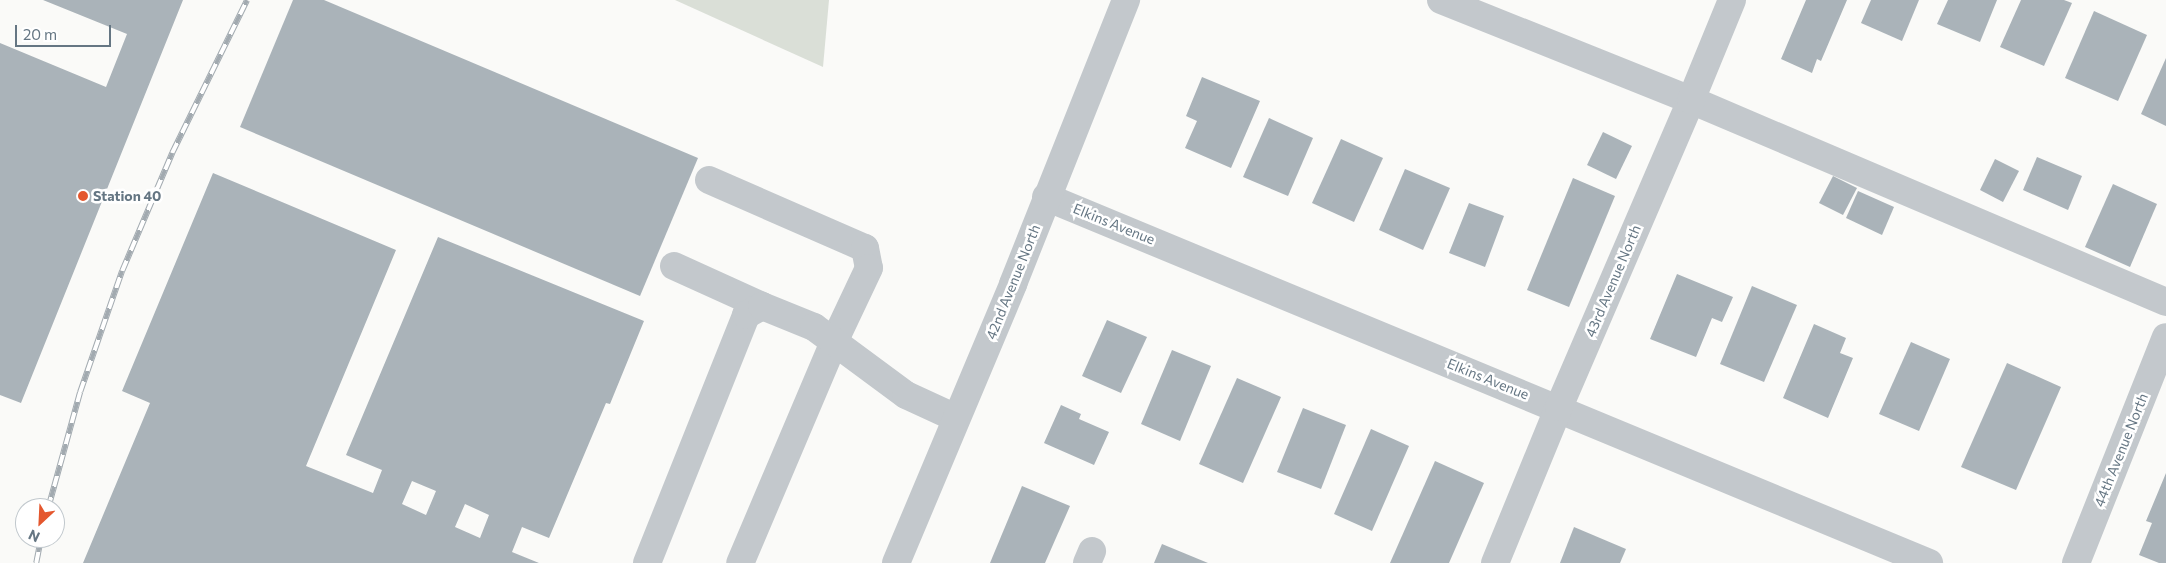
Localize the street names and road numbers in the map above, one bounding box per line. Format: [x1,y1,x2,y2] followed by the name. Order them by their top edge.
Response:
[1071,200,1157,248] street label: Elkins Avenue
[982,222,1044,342] street label: 42nd Avenue North
[1582,222,1644,340] street label: 43rd Avenue North
[1445,355,1531,403] street label: Elkins Avenue
[2091,391,2151,509] street label: 44th Avenue North

